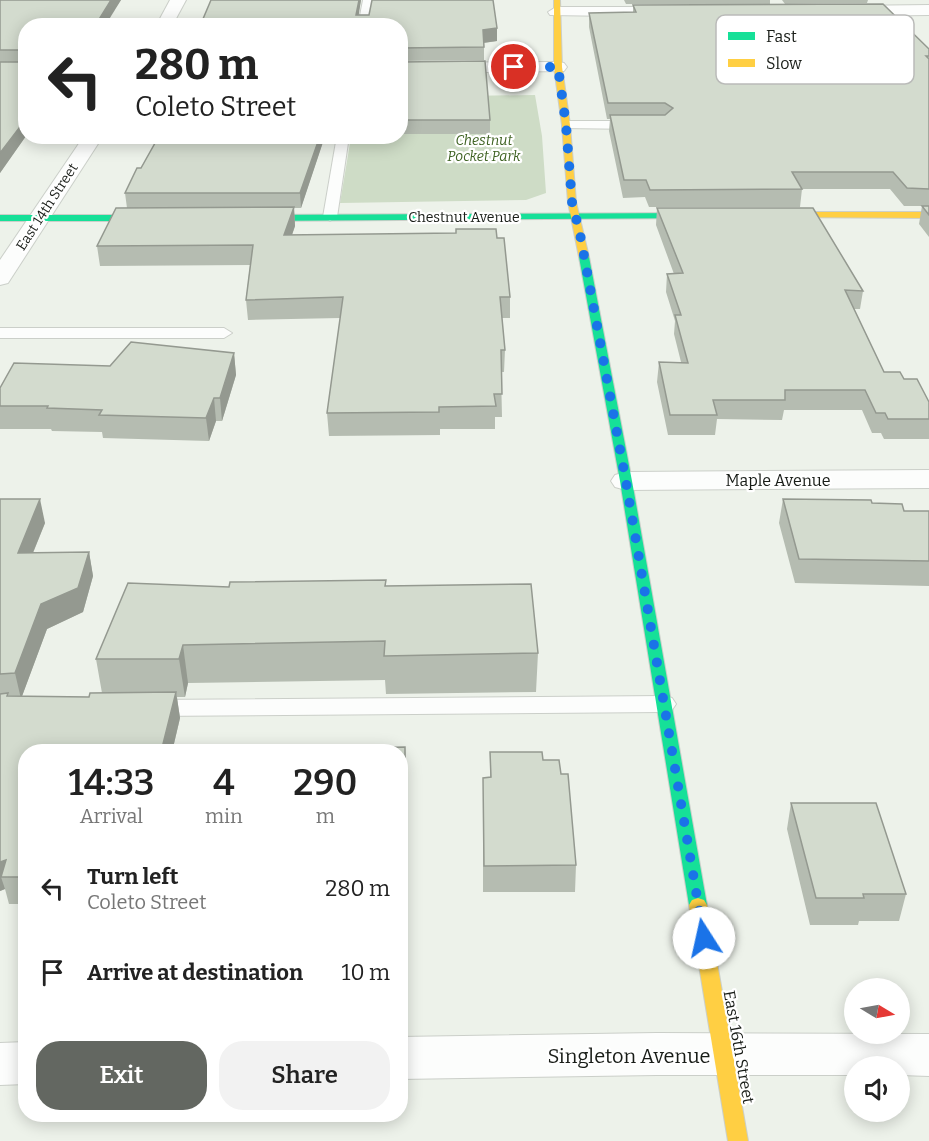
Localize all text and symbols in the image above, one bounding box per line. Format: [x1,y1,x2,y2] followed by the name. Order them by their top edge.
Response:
[716,15,914,84] legend
[766,27,797,46] text: Fast
[135,40,258,90] text: 280 m
[488,41,539,92] pin
[36,42,114,120] icon: left
[497,50,530,83] icon: arrive
[766,54,802,73] text: Slow
[135,91,296,123] text: Coleto Street
[447,132,521,165] park label: Chestnut Pocket Park
[13,160,81,254] street label: East 14th Street
[408,209,520,226] street label: Chestnut Avenue
[725,471,831,490] street label: Maple Avenue
[69,761,154,805] text: 14:33
[213,761,235,805] text: 4
[293,761,357,805] text: 290
[80,804,143,828] text: Arrival
[205,804,243,828] text: min
[316,804,335,828] text: m
[87,863,179,890] text: Turn left
[36,872,69,905] icon: left
[325,875,390,902] text: 280 m
[87,890,207,914] text: Coleto Street
[672,906,736,970] position arrow
[36,956,69,989] icon: arrive
[87,959,303,986] text: Arrive at destination
[342,959,390,986] text: 10 m
[844,978,910,1044] north arrow
[844,978,910,1122] map controls
[720,989,758,1105] street label: East 16th Street
[36,1041,207,1110] button: Exit
[219,1041,390,1110] button: Share
[547,1044,711,1068] street label: Singleton Avenue
[844,1056,910,1122] button: sound

